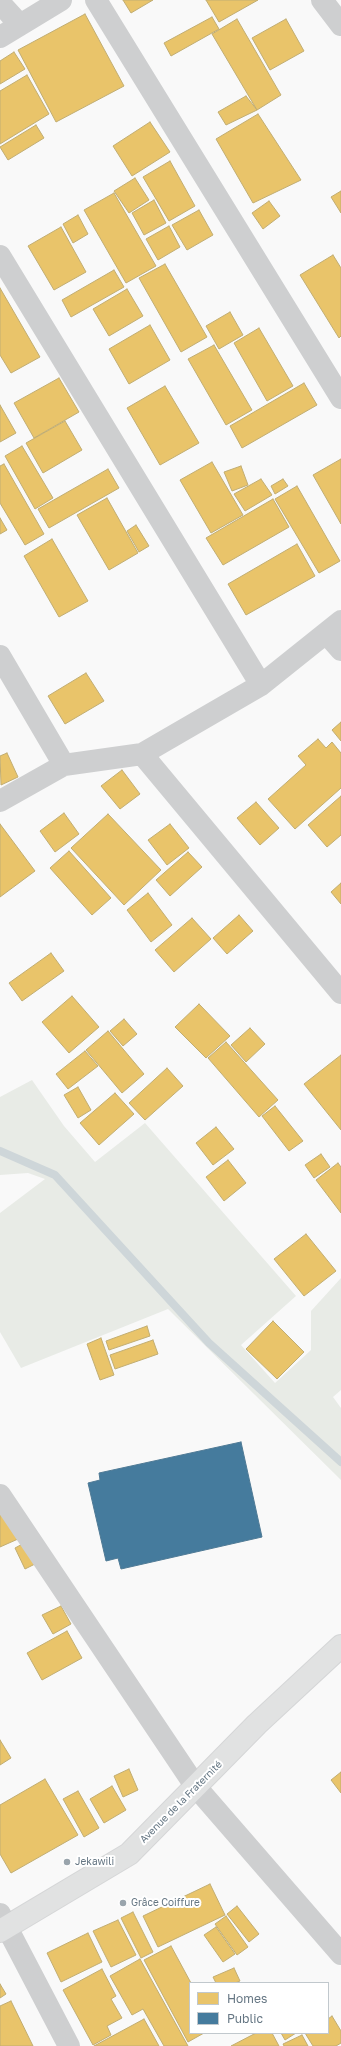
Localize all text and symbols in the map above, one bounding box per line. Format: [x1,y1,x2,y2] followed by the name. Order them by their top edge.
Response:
[137,1758,225,1846] street label: Avenue de la Fraternité
[75,1856,114,1868] place label: Jekawili
[62,1857,72,1867] marker: Jekawili
[131,1897,200,1909] place label: Grâce Coiffure
[118,1898,128,1908] marker: Grâce Coiffure
[189,1982,329,2034] legend
[227,1991,267,2006] text: Homes
[227,2011,263,2026] text: Public

